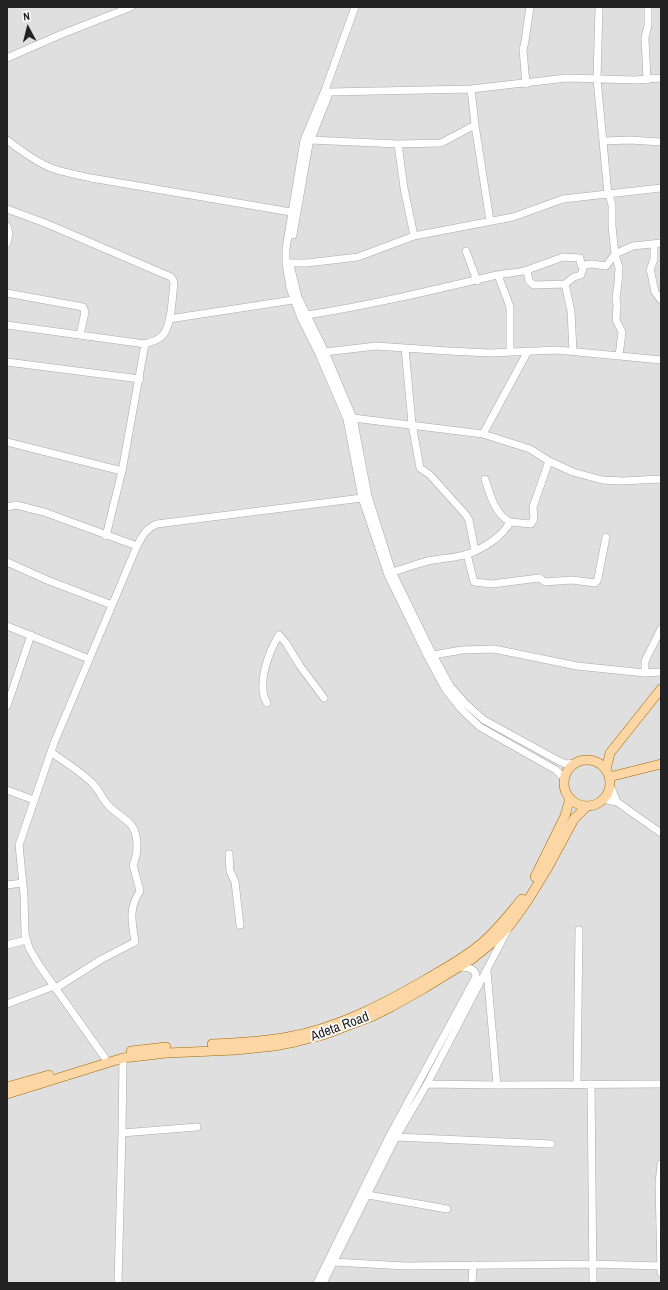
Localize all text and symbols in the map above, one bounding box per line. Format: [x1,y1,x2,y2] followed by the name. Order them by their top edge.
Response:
[8,8,48,48] north arrow
[22,9,31,23] text: N
[309,1009,371,1045] street label: Adeta Road

